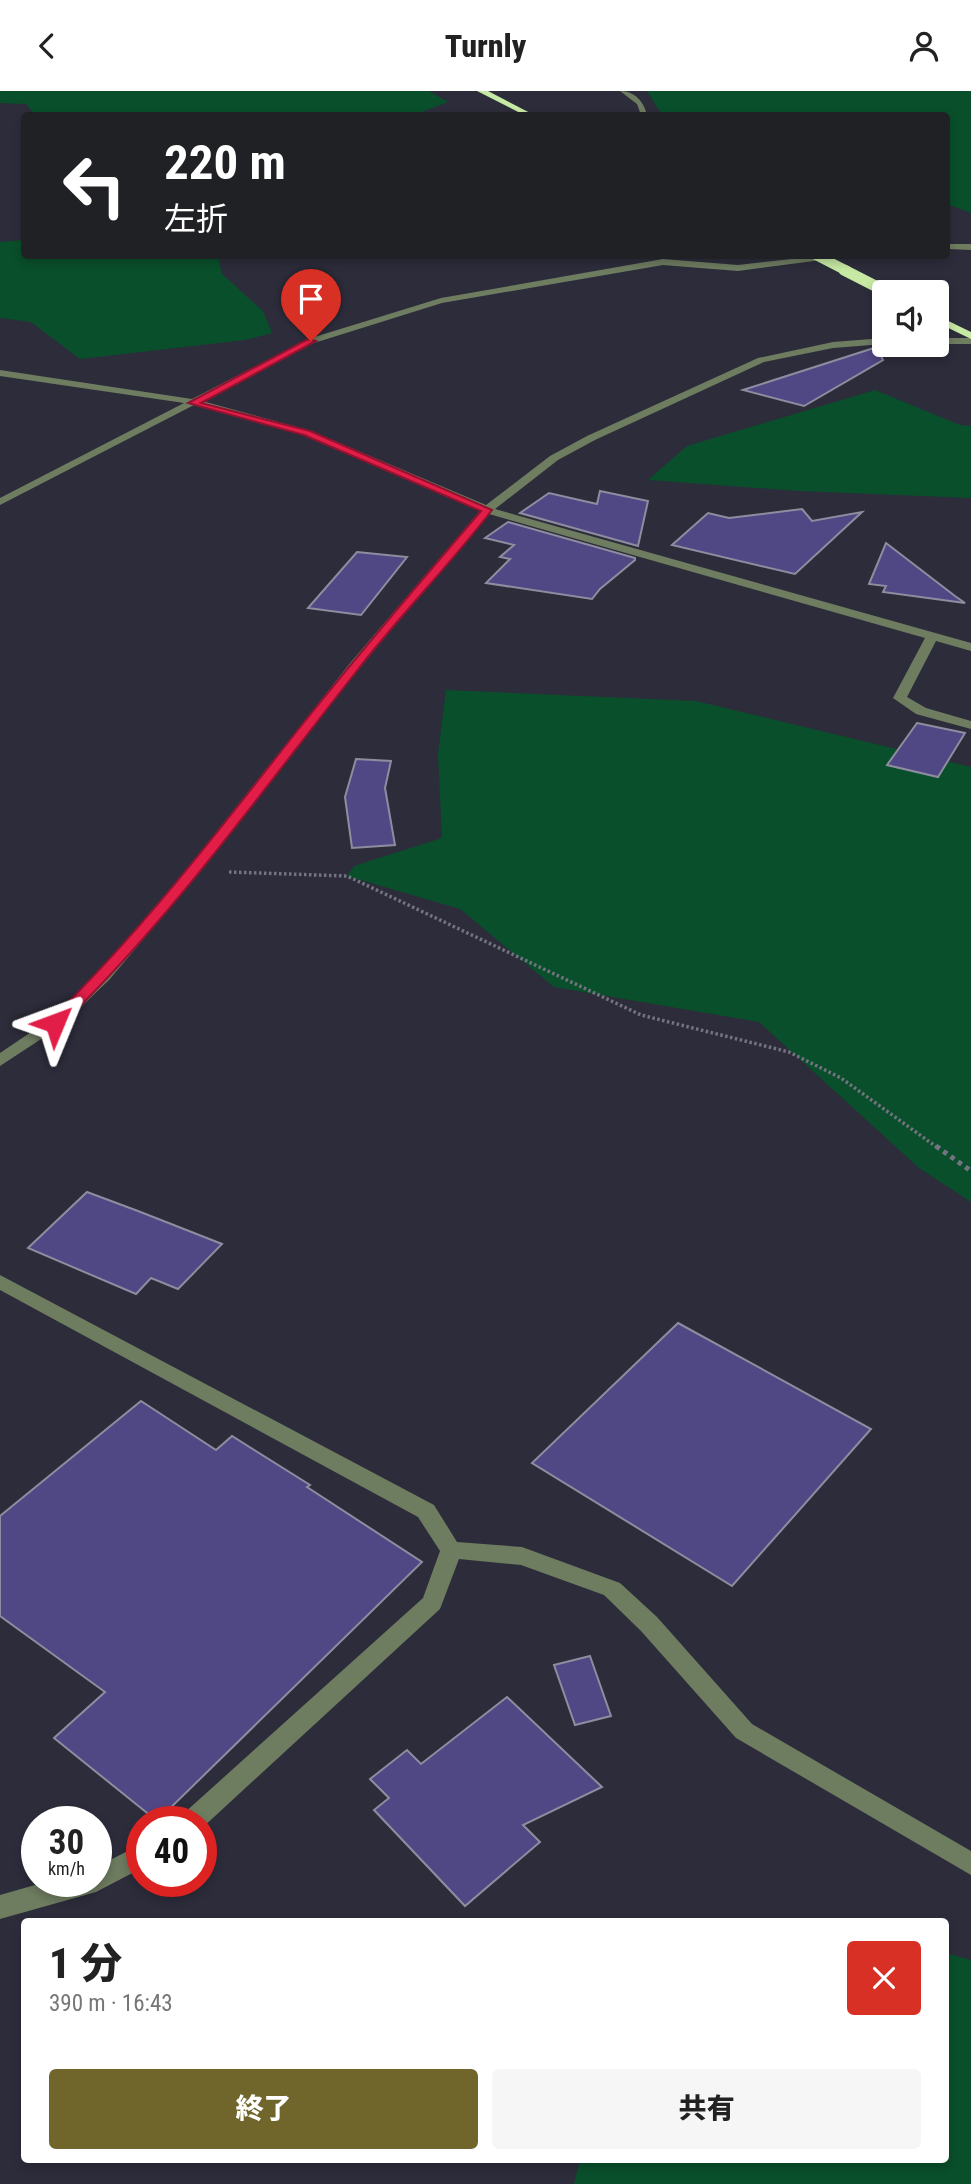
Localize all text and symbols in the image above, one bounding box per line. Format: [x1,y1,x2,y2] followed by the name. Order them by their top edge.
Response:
[28,27,66,65] icon: back
[445,27,526,65] text: Turnly
[905,27,943,65] icon: person
[164,134,286,191] text: 220 m
[49,140,140,231] icon: left
[164,200,228,238] text: 左折
[281,269,341,341] pin
[292,280,330,318] icon: arrive
[872,280,949,357] map controls
[872,280,949,357] button: sound
[18,986,92,1060] position arrow
[126,1806,217,1897] speed limit sign: 40
[49,1822,84,1863] text: 30
[48,1858,85,1879] text: km/h
[49,1939,122,1988] text: 1 分
[847,1941,921,2015] button: close
[49,1990,173,2017] text: 390 m · 16:43
[49,2069,478,2149] button: 終了
[492,2069,921,2149] button: 共有

